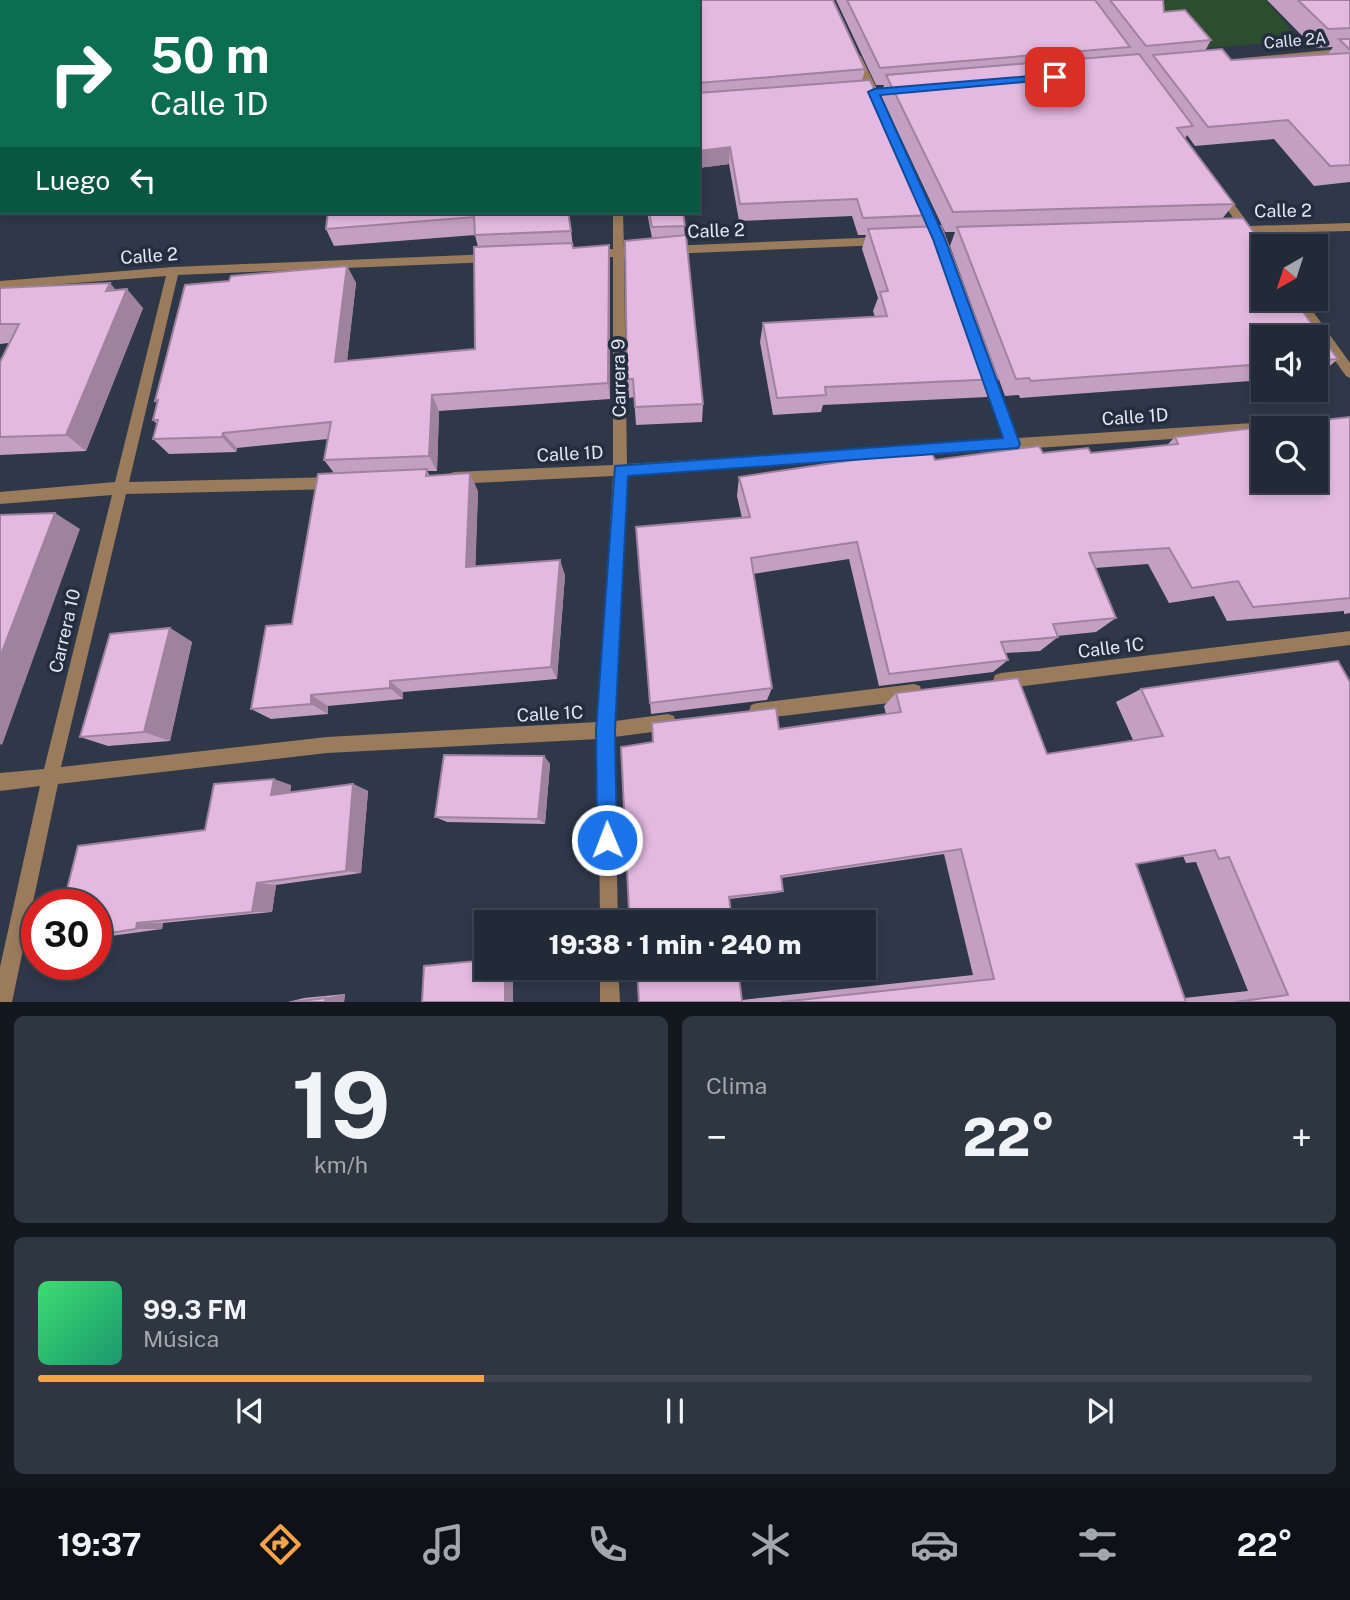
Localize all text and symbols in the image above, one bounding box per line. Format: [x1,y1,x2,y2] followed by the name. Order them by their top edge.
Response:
[150,26,270,84] text: 50 m
[35,28,126,119] icon: right
[1263,28,1327,53] street label: Calle 2A
[1025,47,1085,107] pin
[1036,58,1074,96] icon: arrive
[150,85,269,122] text: Calle 1D
[124,161,162,199] icon: left
[35,165,110,196] text: Luego
[1254,199,1312,222] street label: Calle 2
[687,219,745,242] street label: Calle 2
[1251,234,1328,312] north arrow
[1251,234,1328,493] map controls
[120,243,178,268] street label: Calle 2
[1251,325,1328,402] button: sound
[607,339,630,418] street label: Carrera 9
[1101,404,1169,429] street label: Calle 1D
[1251,416,1328,493] button: search
[536,441,604,466] street label: Calle 1D
[45,587,84,675] street label: Carrera 10
[1077,633,1145,662] street label: Calle 1C
[516,701,584,726] street label: Calle 1C
[570,803,644,877] position arrow
[21,889,112,980] speed limit sign: 30
[549,929,801,960] text: 19:38 · 1 min · 240 m
[292,1052,390,1158] text: 19
[706,1072,767,1099] text: Clima
[963,1107,1055,1168] text: 22°
[706,1115,727,1160] text: −
[1291,1115,1312,1160] text: +
[314,1151,368,1178] text: km/h
[143,1294,247,1325] text: 99.3 FM
[143,1325,219,1352] text: Música
[231,1392,269,1430] icon: previous
[656,1392,694,1430] icon: pause
[1081,1392,1119,1430] icon: next
[256,1520,305,1569] icon: directions
[419,1520,468,1569] icon: music
[583,1520,632,1569] icon: phone
[746,1520,795,1569] icon: climate
[910,1520,959,1569] icon: car
[1073,1520,1122,1569] icon: filters
[57,1526,141,1563] text: 19:37
[1237,1526,1293,1563] text: 22°

